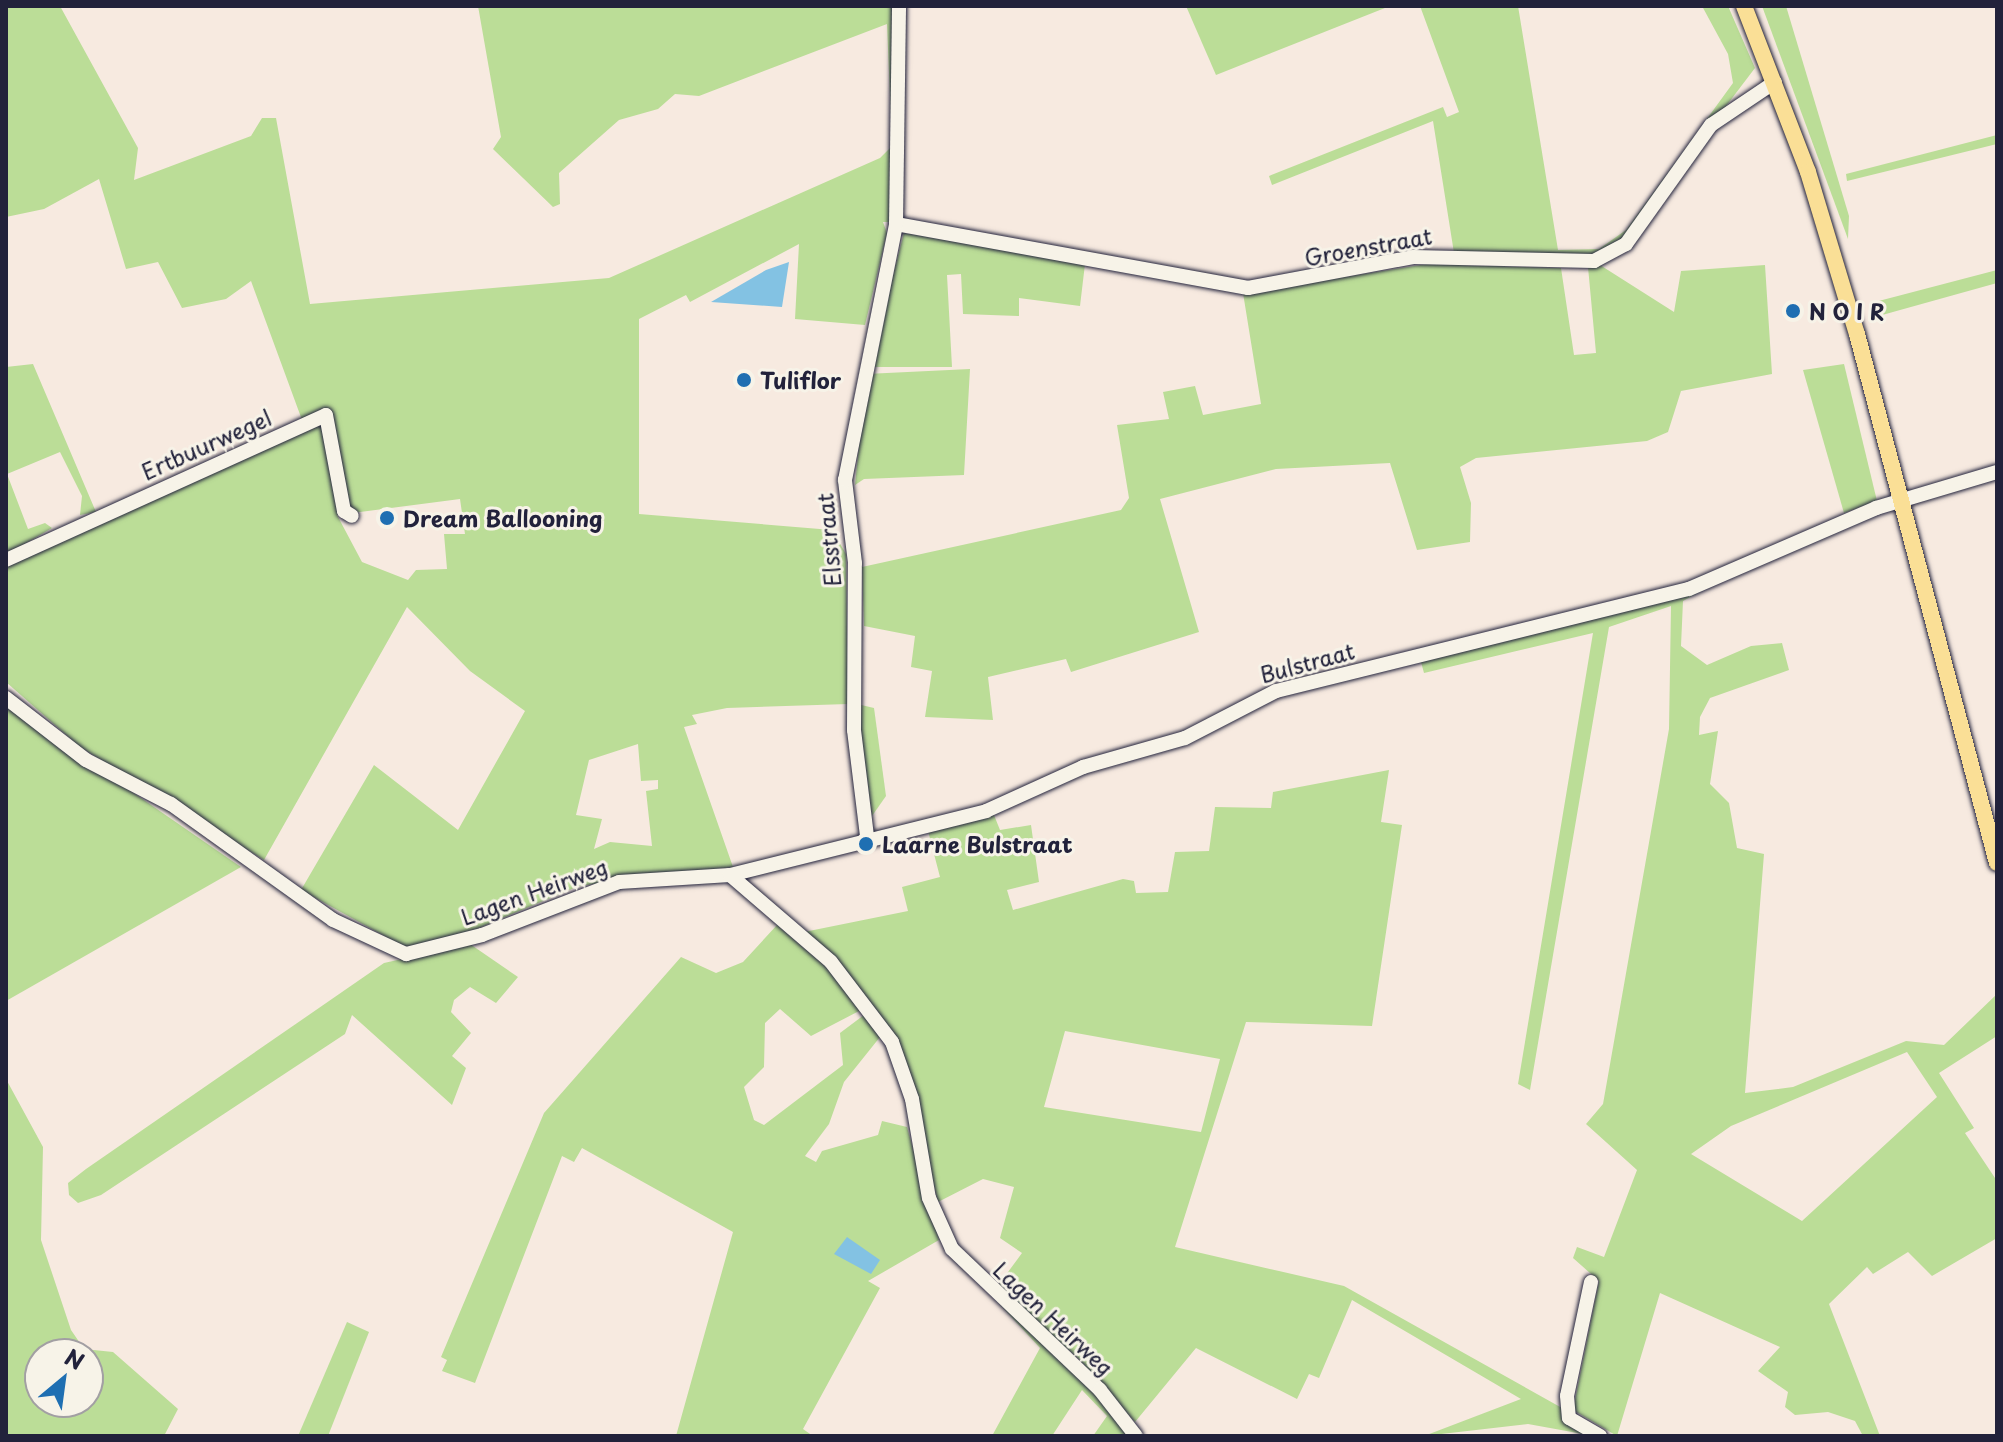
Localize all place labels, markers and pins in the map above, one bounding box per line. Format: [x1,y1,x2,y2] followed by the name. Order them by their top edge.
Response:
[1809,298,1889,324] place label: N O I R
[1784,302,1802,320] marker: N O I R
[760,367,841,393] place label: Tuliflor
[735,371,753,389] marker: Tuliflor
[403,505,602,531] place label: Dream Ballooning
[378,509,396,527] marker: Dream Ballooning
[882,831,1073,857] place label: Laarne Bulstraat
[857,835,875,853] marker: Laarne Bulstraat

